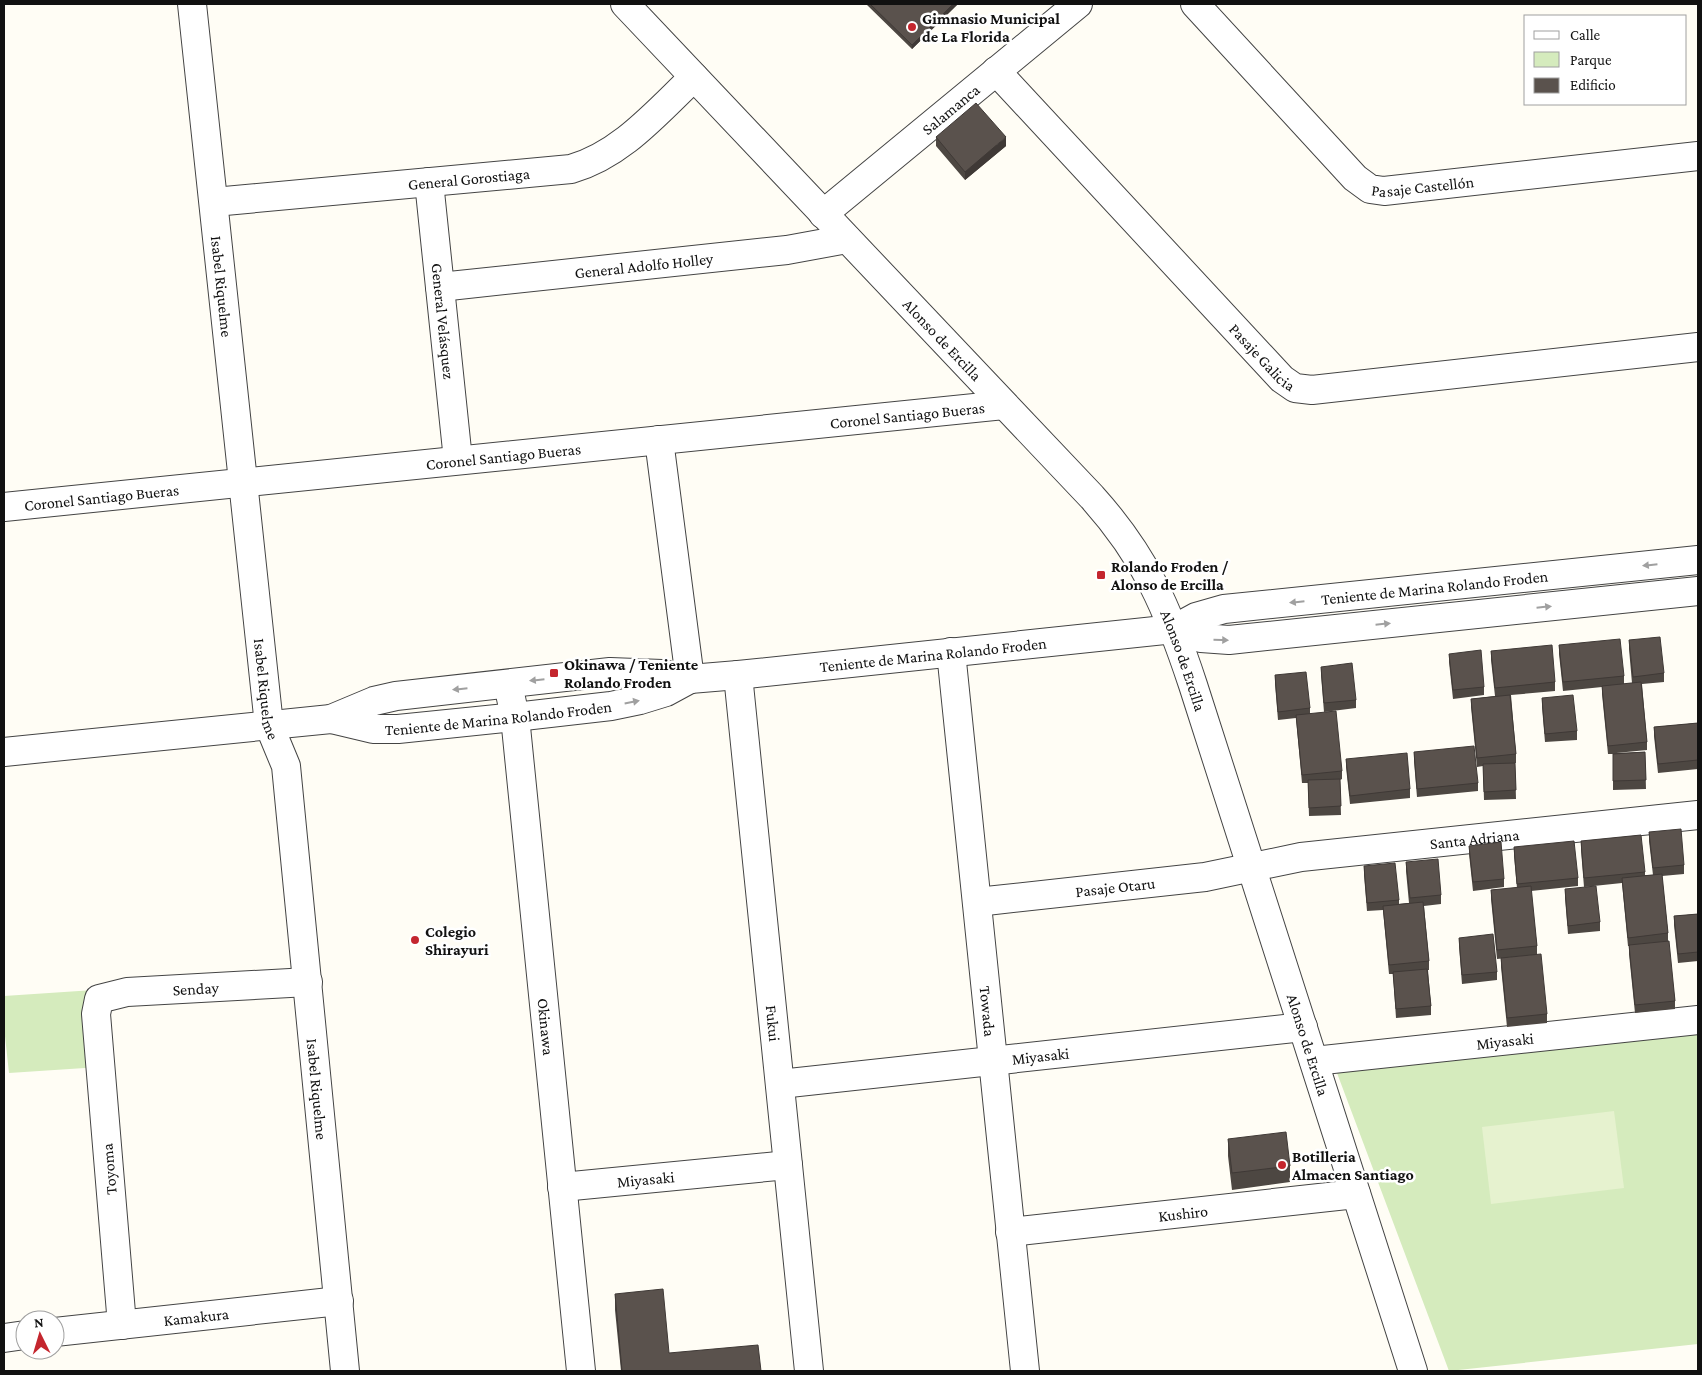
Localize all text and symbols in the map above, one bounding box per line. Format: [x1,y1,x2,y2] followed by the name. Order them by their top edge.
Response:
[922,10,1060,45] place label: Gimnasio Municipal de La Florida
[1524,15,1687,105] legend
[906,21,918,33] marker: Gimnasio Municipal de La Florida
[1570,27,1601,43] text: Calle
[1570,52,1612,69] text: Parque
[1570,77,1616,93] text: Edificio
[918,80,983,138] street label: Salamanca
[407,164,531,193] street label: General Gorostiaga
[1370,172,1475,200] street label: Pasaje Castellón
[208,235,236,338] street label: Isabel Riquelme
[574,249,715,281] street label: General Adolfo Holley
[429,262,458,380] street label: General Velásquez
[900,295,986,384] street label: Alonso de Ercilla
[1226,320,1299,394] street label: Pasaje Galicia
[829,399,986,431] street label: Coronel Santiago Bueras
[425,440,582,472] street label: Coronel Santiago Bueras
[23,481,180,513] street label: Coronel Santiago Bueras
[1110,558,1229,593] place label: Rolando Froden / Alonso de Ercilla
[1641,561,1657,569] one-way arrow
[1320,567,1549,607] street label: Teniente de Marina Rolando Froden
[1095,569,1107,581] marker: Rolando Froden / Alonso de Ercilla
[1288,598,1304,606] one-way arrow
[1537,603,1553,611] one-way arrow
[1158,607,1209,714] street label: Alonso de Ercilla
[1375,620,1391,628] one-way arrow
[819,634,1048,675] street label: Teniente de Marina Rolando Froden
[1213,636,1229,644] one-way arrow
[251,638,283,742] street label: Isabel Riquelme
[564,656,699,691] place label: Okinawa / Teniente Rolando Froden
[548,667,560,679] marker: Okinawa / Teniente Rolando Froden
[529,676,545,684] one-way arrow
[452,685,468,693] one-way arrow
[385,697,613,738] street label: Teniente de Marina Rolando Froden
[625,697,641,705] one-way arrow
[1429,825,1521,852] street label: Santa Adriana
[1074,874,1157,900] street label: Pasaje Otaru
[425,923,489,958] place label: Colegio Shirayuri
[409,934,421,946] marker: Colegio Shirayuri
[172,978,220,998] street label: Senday
[977,985,999,1038] street label: Towada
[1284,991,1333,1098] street label: Alonso de Ercilla
[535,997,558,1057] street label: Okinawa
[763,1004,784,1042] street label: Fukui
[1475,1029,1534,1052] street label: Miyasaki
[304,1037,331,1140] street label: Isabel Riquelme
[1011,1044,1070,1067] street label: Miyasaki
[98,1142,121,1195] street label: Toyoma
[1291,1148,1414,1183] place label: Botilleria Almacen Santiago
[1276,1159,1288,1171] marker: Botilleria Almacen Santiago
[616,1168,675,1190] street label: Miyasaki
[1157,1202,1209,1224] street label: Kushiro
[163,1305,230,1329] street label: Kamakura
[15,1310,65,1360] north arrow
[33,1314,45,1330] text: N

